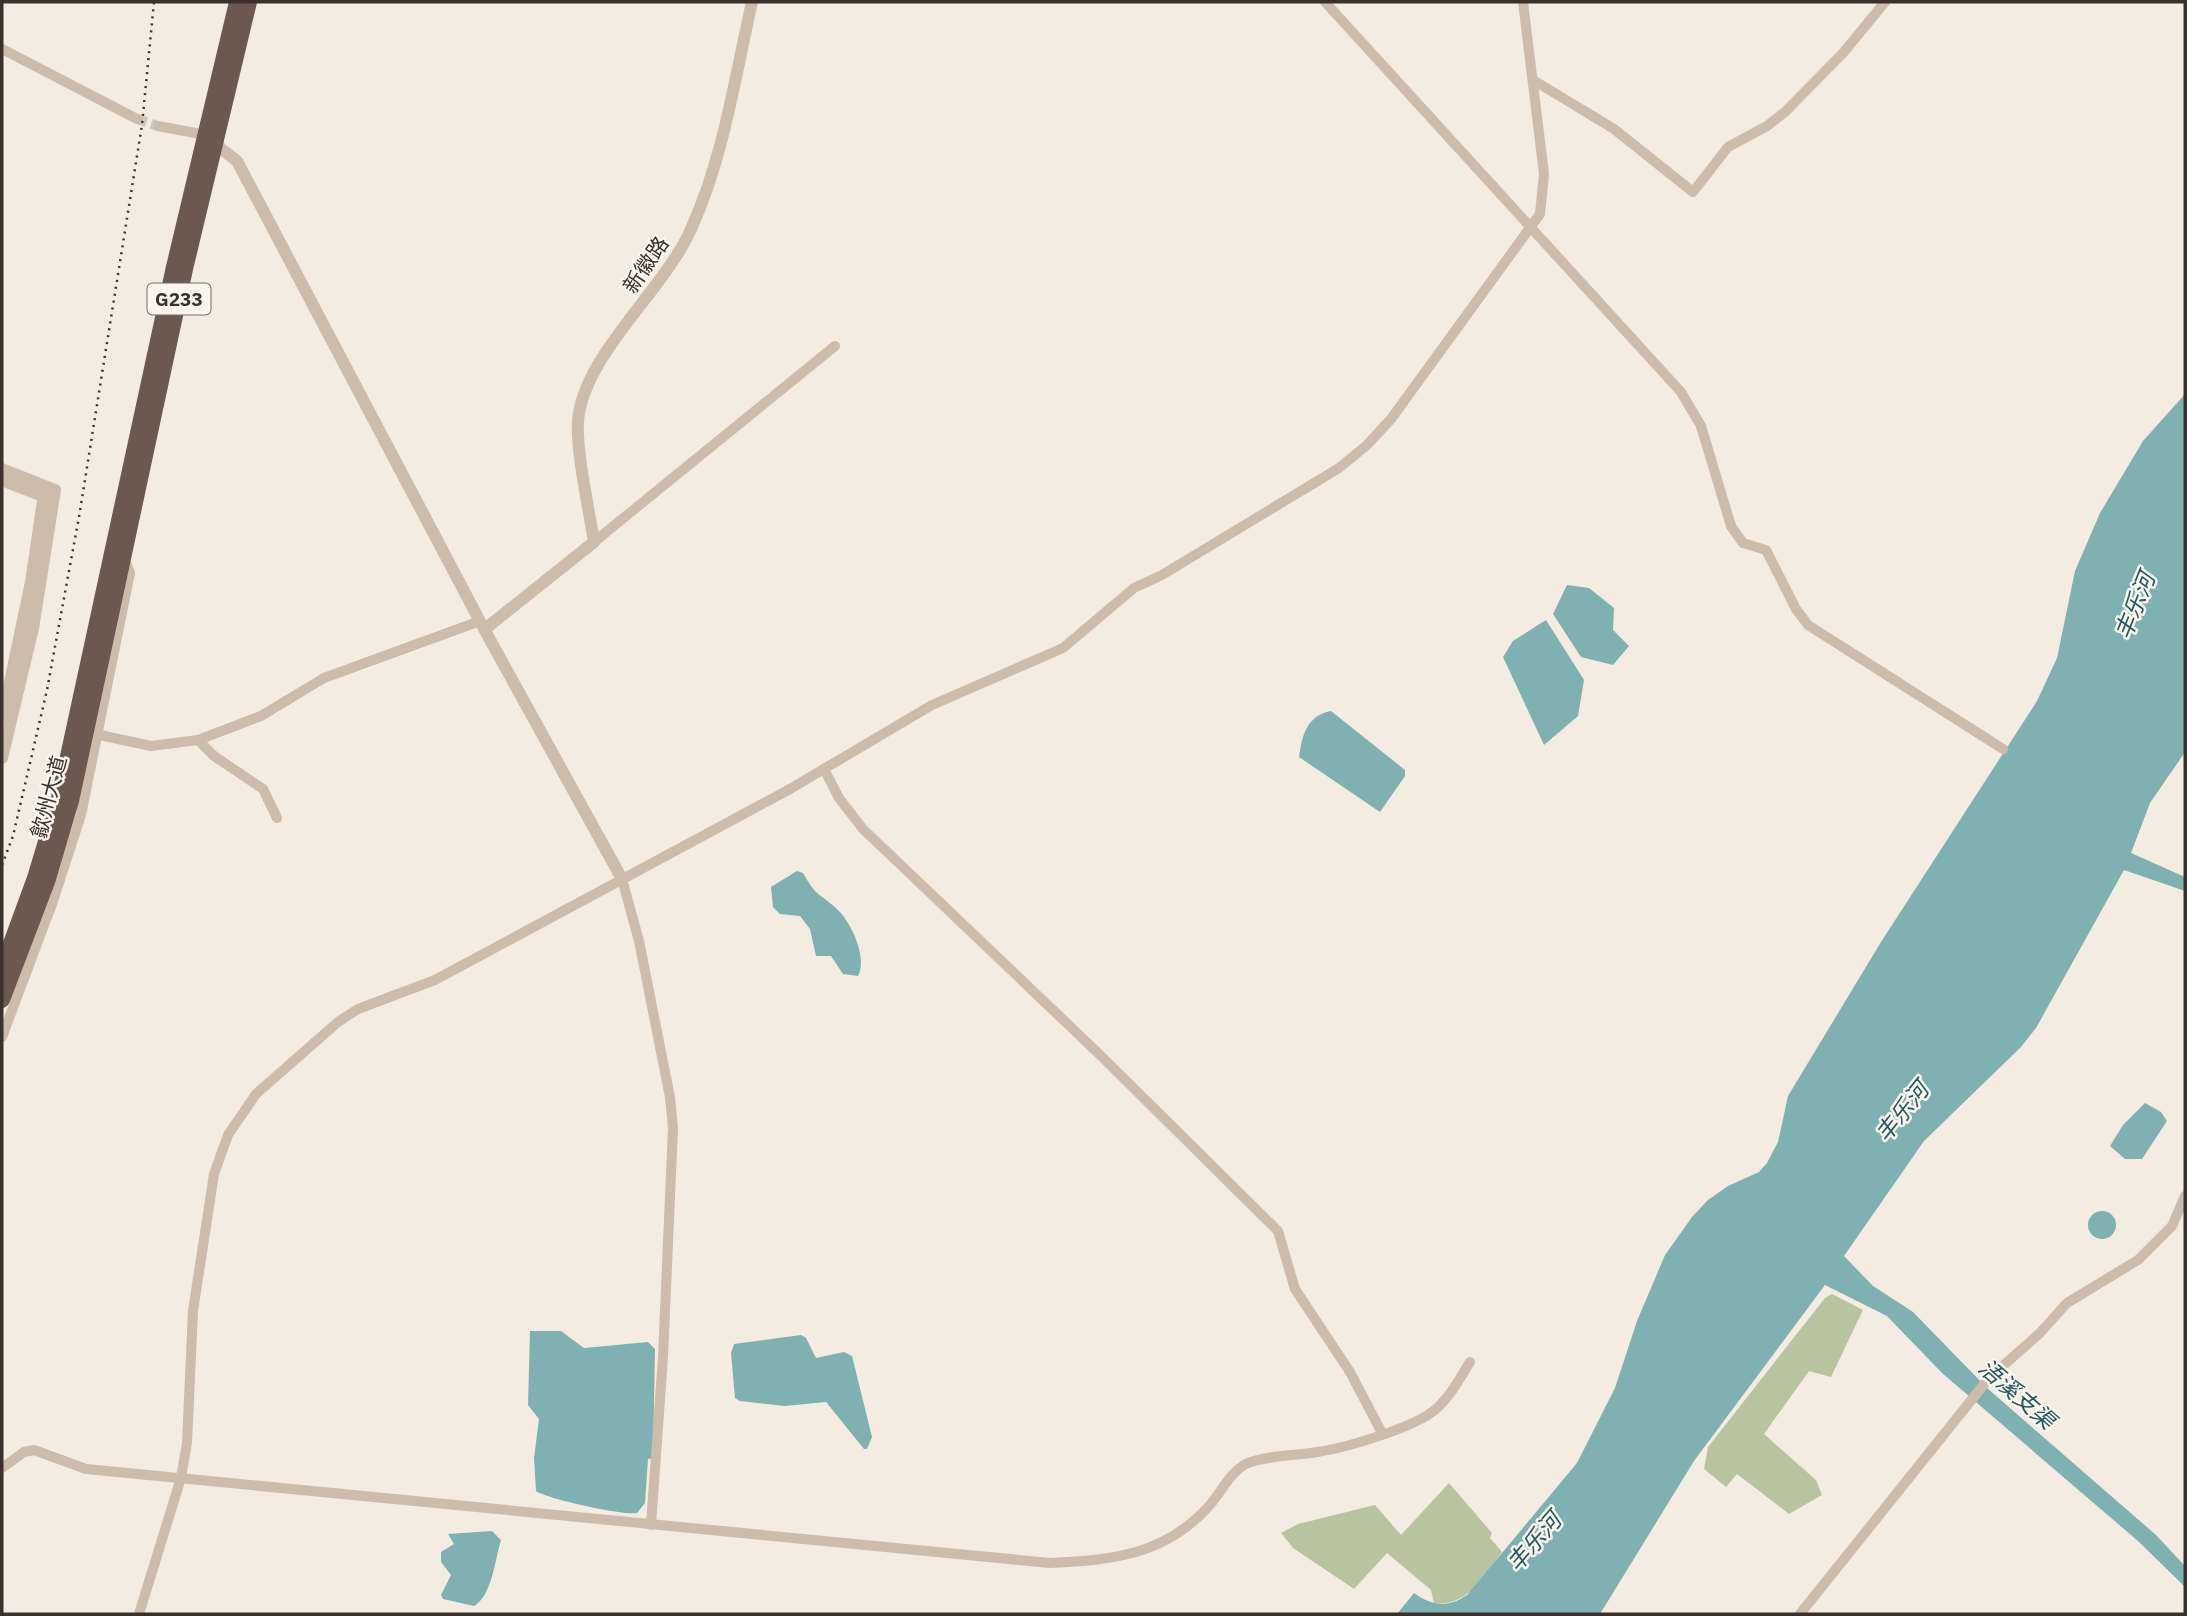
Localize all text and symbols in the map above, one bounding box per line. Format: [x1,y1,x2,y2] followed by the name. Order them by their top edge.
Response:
[616,230,674,298] street label: 新徽路
[148,284,210,314] road number: G233
[2107,564,2162,643] water label: 丰乐河
[24,753,72,841] street label: 歙州大道
[1868,1072,1937,1148] water label: 丰乐河
[1973,1352,2064,1437] water label: 浯溪支渠
[1499,1502,1570,1577] water label: 丰乐河

